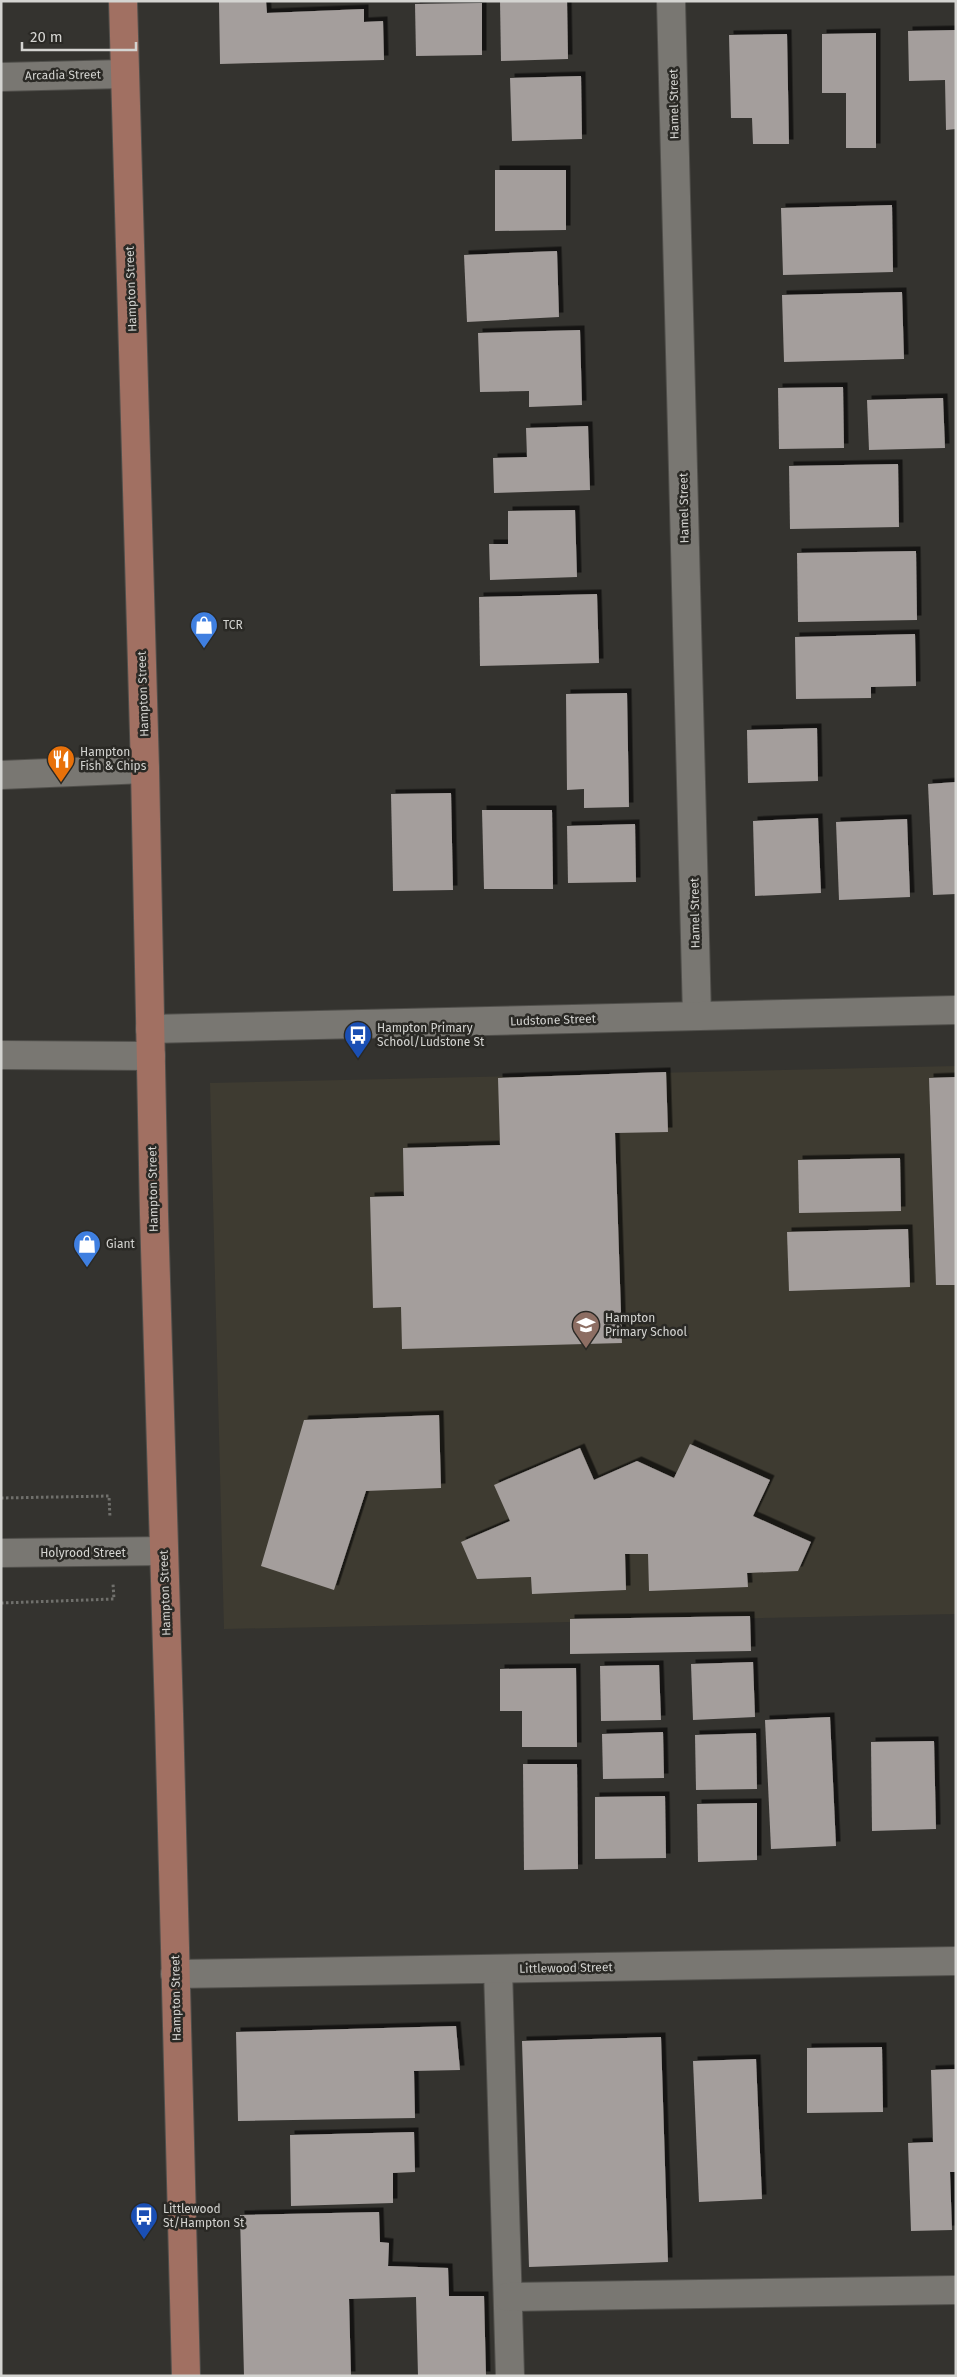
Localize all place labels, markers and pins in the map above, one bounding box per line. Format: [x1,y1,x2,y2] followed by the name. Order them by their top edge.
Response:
[189,610,219,649] shop icon: TCR
[223,618,243,632] place label: TCR
[46,744,76,783] restaurant icon: Hampton Fish & Chips
[80,745,147,773] place label: Hampton Fish & Chips
[343,1020,373,1059] bus stop icon: Hampton Primary School/Ludstone St
[377,1021,485,1049] place label: Hampton Primary School/Ludstone St
[72,1229,102,1268] shop icon: Giant
[106,1237,136,1251] place label: Giant
[571,1310,601,1349] school or university icon: Hampton Primary School
[605,1311,688,1339] place label: Hampton Primary School
[129,2201,159,2240] bus stop icon: Littlewood St/Hampton St
[163,2202,245,2230] place label: Littlewood St/Hampton St

